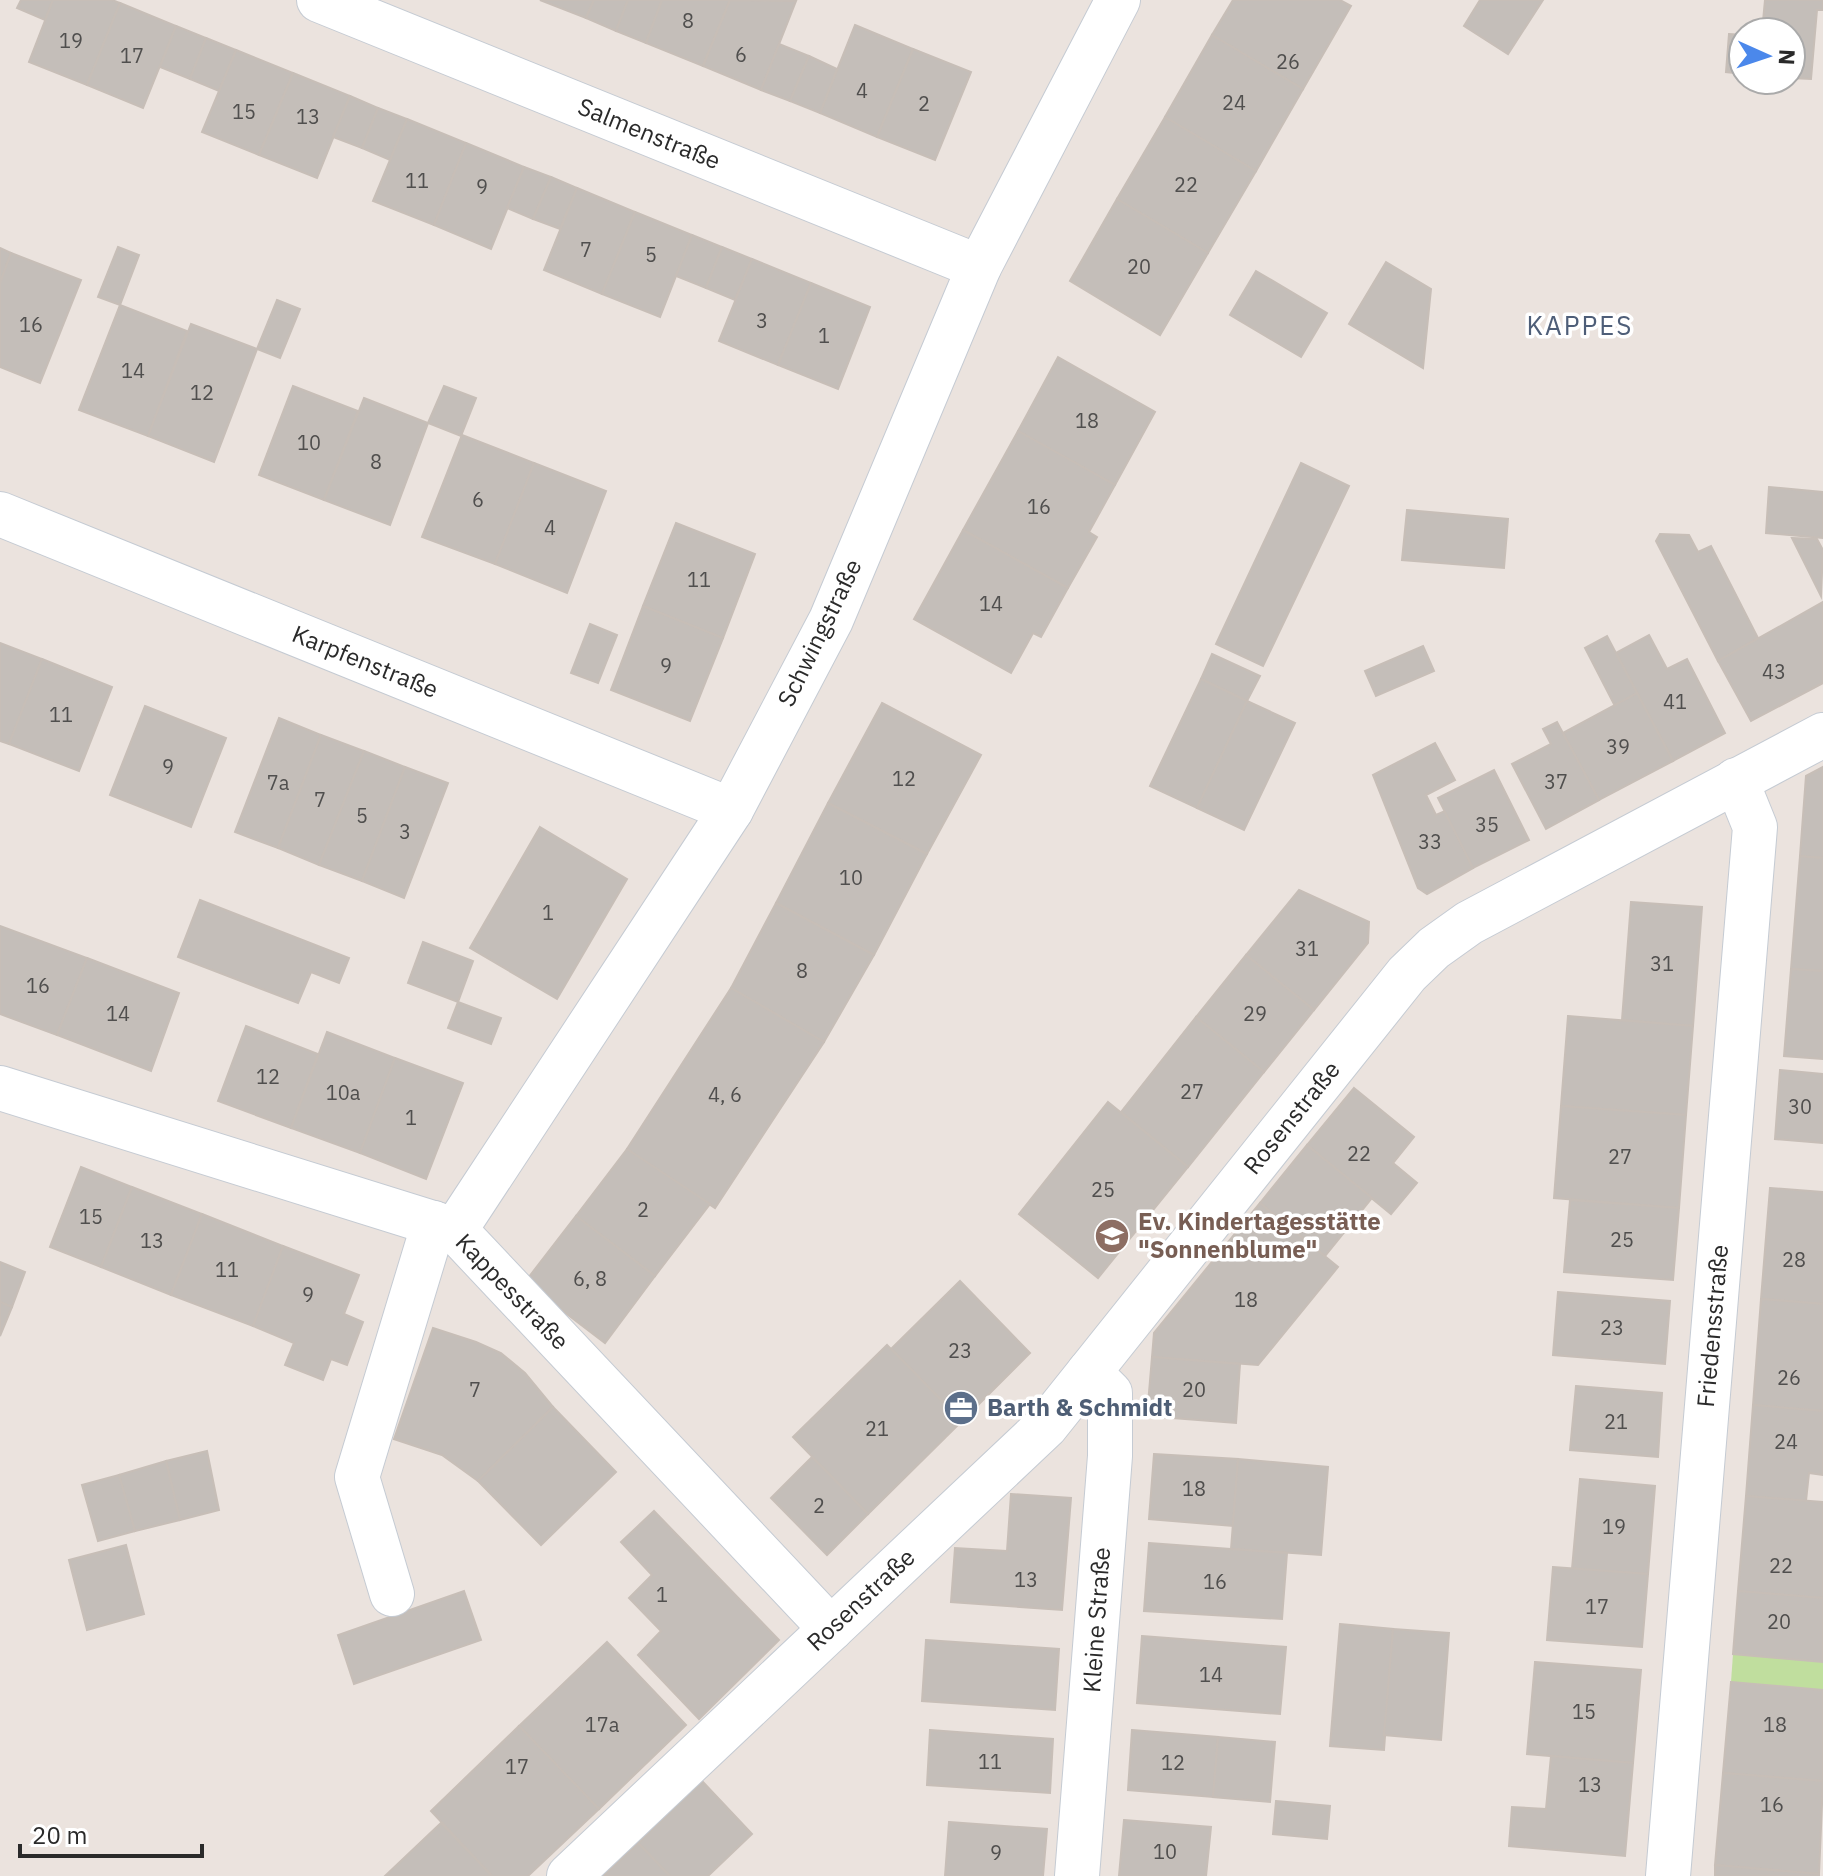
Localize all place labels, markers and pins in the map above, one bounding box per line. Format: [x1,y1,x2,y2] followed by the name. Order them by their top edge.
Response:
[1138,1205,1381,1265] place label: Ev. Kindertagesstätte "Sonnenblume"
[1093,1217,1131,1255] school or university icon: Ev. Kindertagesstätte "Sonnenblume"
[942,1389,980,1427] office icon: Barth & Schmidt
[987,1391,1172,1423] place label: Barth & Schmidt

